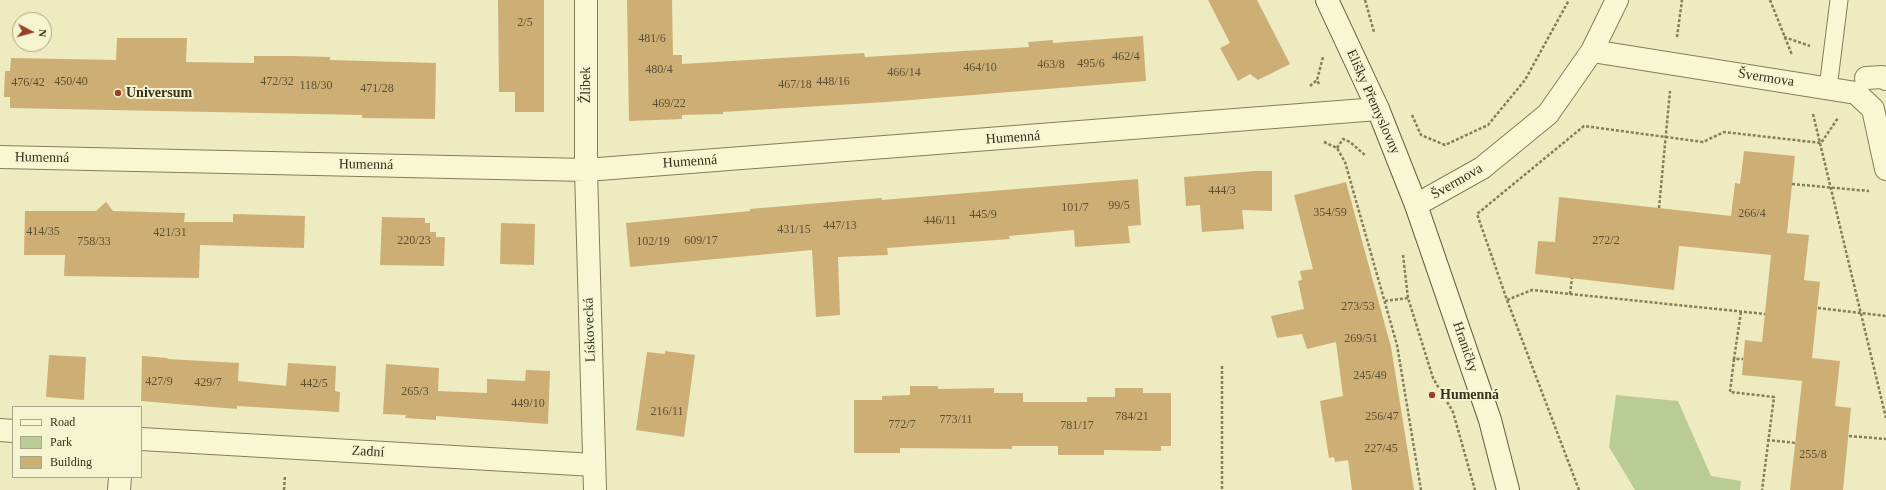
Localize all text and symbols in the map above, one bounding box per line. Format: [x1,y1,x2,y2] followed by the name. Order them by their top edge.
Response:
[12,12,52,52] north arrow
[517,16,533,30] house number: 2/5
[37,29,49,38] text: N
[638,32,666,46] house number: 481/6
[1342,47,1404,157] street label: Elišky Přemyslovny
[1112,50,1140,64] house number: 462/4
[1077,57,1105,71] house number: 495/6
[1037,58,1065,72] house number: 463/8
[963,61,997,75] house number: 464/10
[645,63,673,77] house number: 480/4
[1737,65,1795,91] street label: Švermova
[887,66,921,80] house number: 466/14
[578,67,594,103] street label: Žlíbek
[54,75,88,89] house number: 450/40
[260,75,294,89] house number: 472/32
[816,75,850,89] house number: 448/16
[11,76,45,90] house number: 476/42
[778,78,812,92] house number: 467/18
[300,79,332,93] house number: 118/30
[360,82,394,96] house number: 471/28
[126,85,192,101] place label: Universum
[113,88,123,98] marker: Universum
[652,97,686,111] house number: 469/22
[985,128,1041,148] street label: Humenná
[15,149,69,167] street label: Humenná
[662,152,718,172] street label: Humenná
[339,156,393,174] street label: Humenná
[1428,161,1486,203] street label: Švermova
[1208,184,1236,198] house number: 444/3
[1108,199,1130,213] house number: 99/5
[1061,201,1089,215] house number: 101/7
[1313,206,1347,220] house number: 354/59
[1738,207,1766,221] house number: 266/4
[969,208,997,222] house number: 445/9
[924,214,956,228] house number: 446/11
[823,219,857,233] house number: 447/13
[777,223,811,237] house number: 431/15
[26,225,60,239] house number: 414/35
[153,226,187,240] house number: 421/31
[397,234,431,248] house number: 220/23
[684,234,718,248] house number: 609/17
[1592,234,1620,248] house number: 272/2
[77,235,111,249] house number: 758/33
[636,235,670,249] house number: 102/19
[580,297,600,363] street label: Lískovecká
[1341,300,1375,314] house number: 273/53
[1449,320,1481,374] street label: Hraničky
[1344,332,1378,346] house number: 269/51
[1353,369,1387,383] house number: 245/49
[145,375,173,389] house number: 427/9
[194,376,222,390] house number: 429/7
[300,377,328,391] house number: 442/5
[401,385,429,399] house number: 265/3
[1440,387,1499,403] place label: Humenná
[1427,390,1437,400] marker: Humenná
[511,397,545,411] house number: 449/10
[651,405,683,419] house number: 216/11
[12,406,142,478] legend
[1115,410,1149,424] house number: 784/21
[1365,410,1399,424] house number: 256/47
[940,413,972,427] house number: 773/11
[50,415,75,429] text: Road
[888,418,916,432] house number: 772/7
[1060,419,1094,433] house number: 781/17
[50,435,72,449] text: Park
[1364,442,1398,456] house number: 227/45
[351,443,385,461] street label: Zadní
[1799,448,1827,462] house number: 255/8
[50,455,92,469] text: Building

